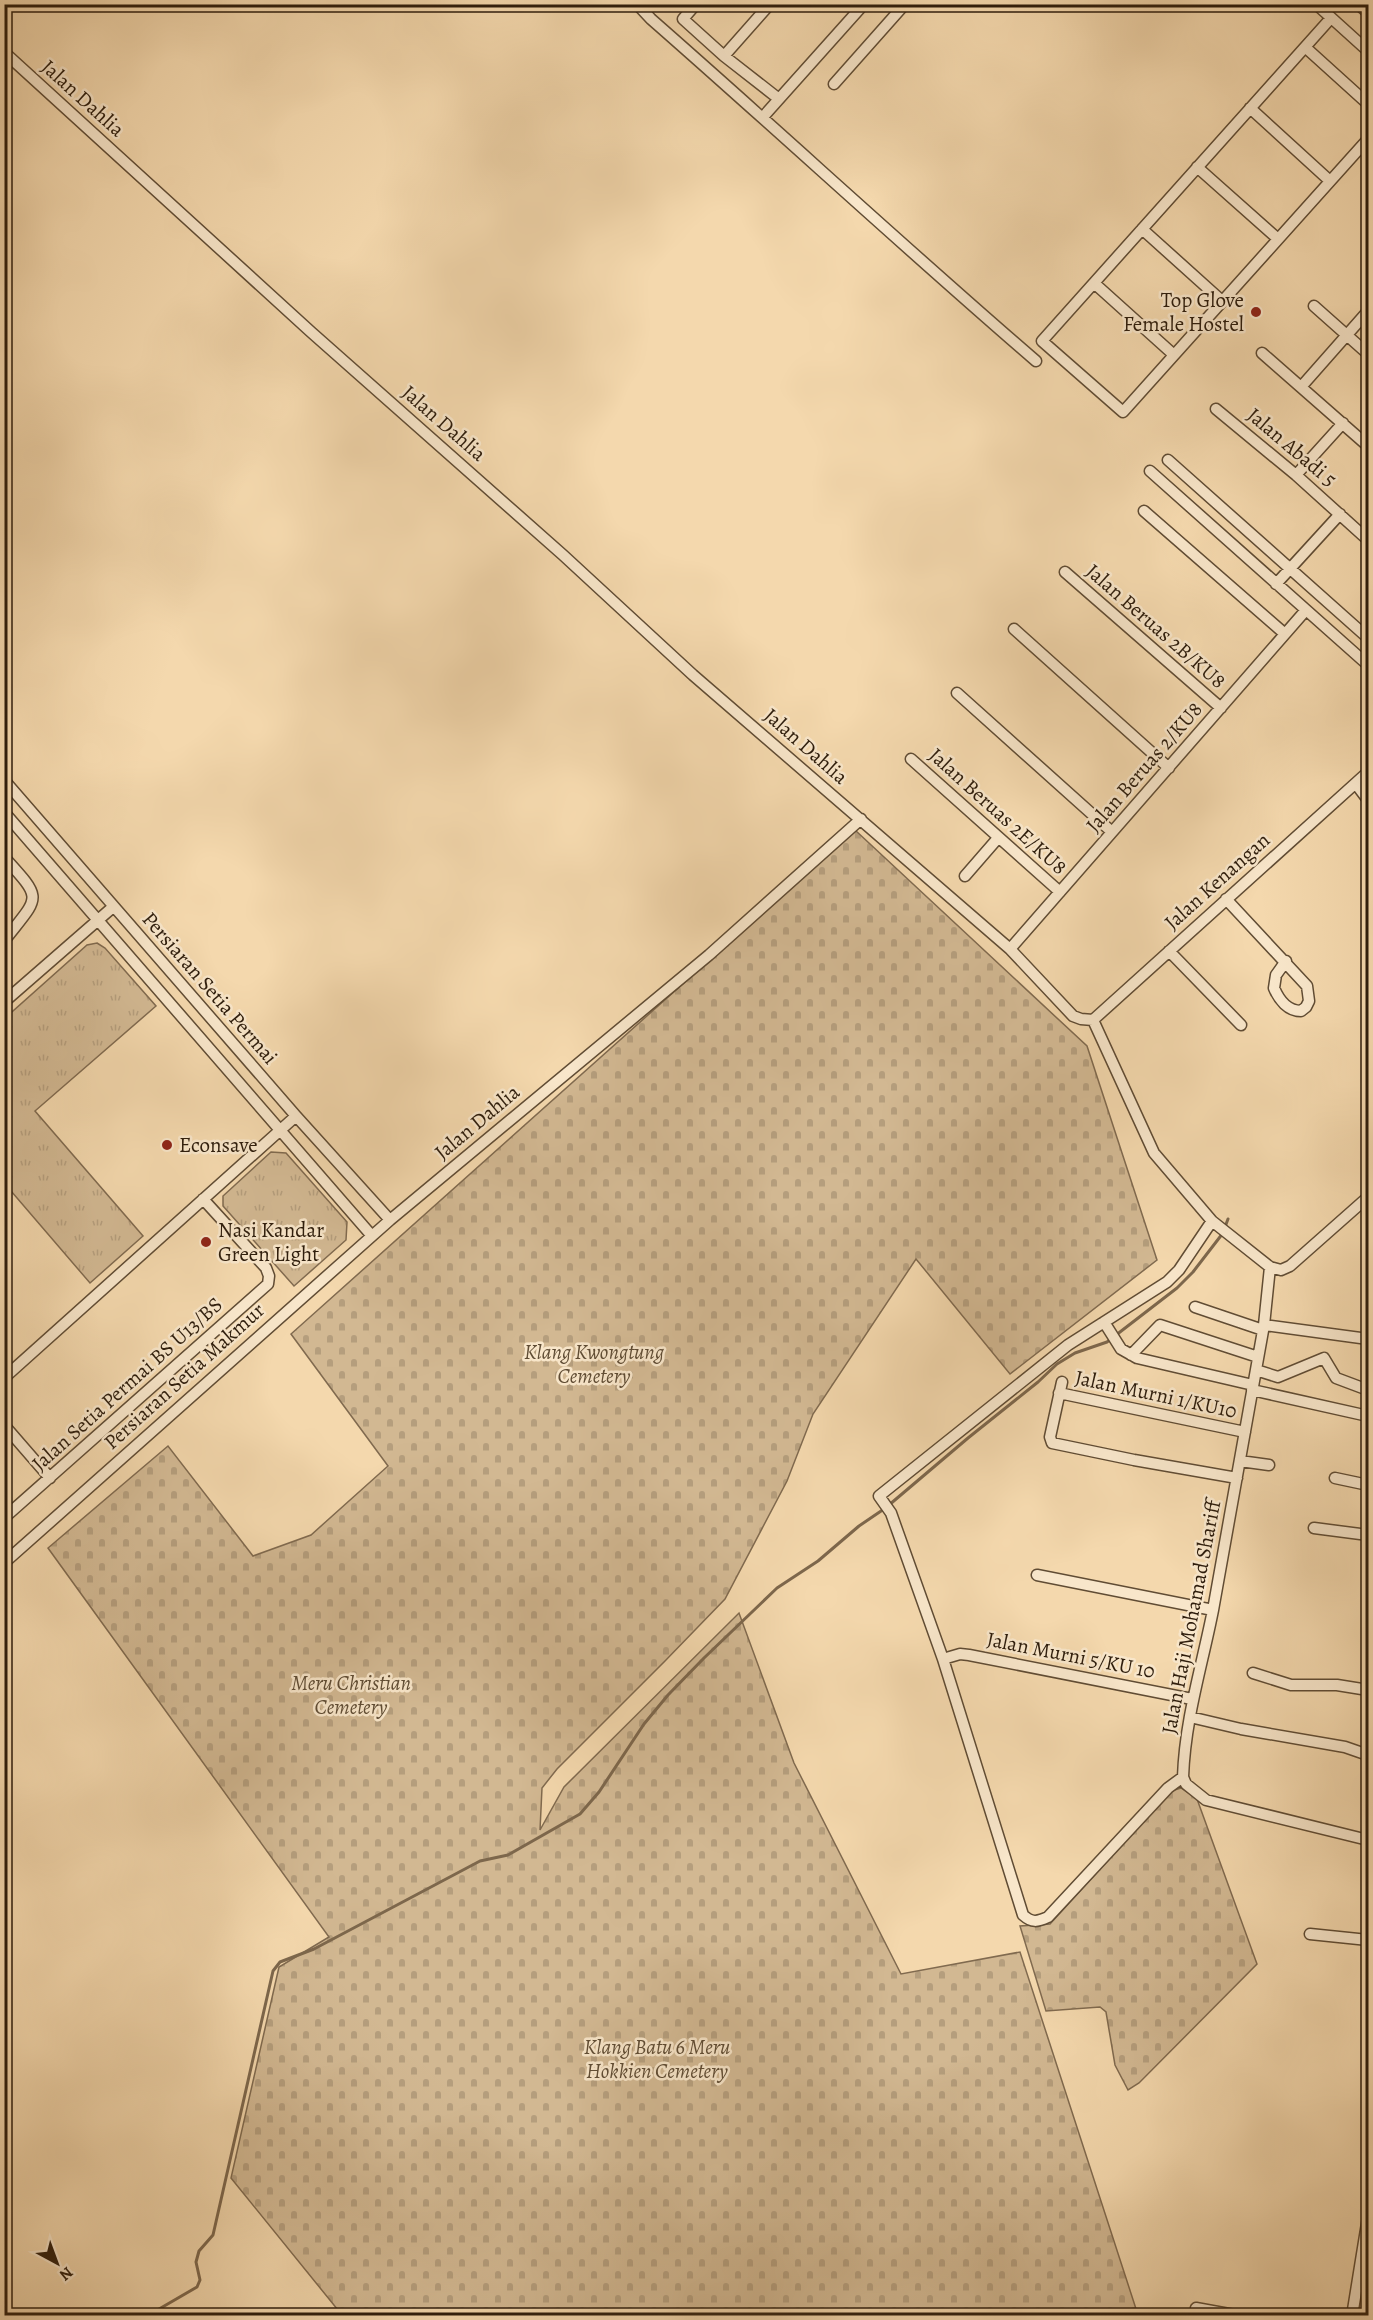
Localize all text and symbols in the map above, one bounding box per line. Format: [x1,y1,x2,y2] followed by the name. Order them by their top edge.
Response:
[35,53,131,143] street label: Jalan Dahlia
[1123,286,1244,338] place label: Top Glove Female Hostel
[1249,305,1263,319] marker: Top Glove Female Hostel
[396,379,492,468] street label: Jalan Dahlia
[1241,401,1343,493] street label: Jalan Abadi 5
[1080,557,1232,695] street label: Jalan Beruas 2B/KU8
[1079,696,1209,838] street label: Jalan Beruas 2/KU8
[758,702,854,791] street label: Jalan Dahlia
[923,741,1073,881] street label: Jalan Beruas 2E/KU8
[1158,826,1276,936] street label: Jalan Kenangan
[136,906,284,1070] street label: Persiaran Setia Permai
[428,1078,526,1166] street label: Jalan Dahlia
[179,1131,258,1159] place label: Econsave
[160,1138,174,1152] marker: Econsave
[218,1216,324,1268] place label: Nasi Kandar Green Light
[199,1235,213,1249] marker: Nasi Kandar Green Light
[26,1291,228,1477] street label: Jalan Setia Permai BS U13/BS
[98,1296,270,1456] street label: Persiaran Setia Makmur
[524,1338,665,1390] park label: Klang Kwongtung Cemetery
[1072,1363,1240,1425] street label: Jalan Murni 1/KU10
[1155,1495,1228,1736] street label: Jalan Haji Mohamad Shariff
[984,1625,1158,1685] street label: Jalan Murni 5/KU 10
[291,1669,411,1721] park label: Meru Christian Cemetery
[584,2033,730,2085] park label: Klang Batu 6 Meru Hokkien Cemetery
[27,2233,87,2293] north arrow
[54,2261,78,2286] text: N

